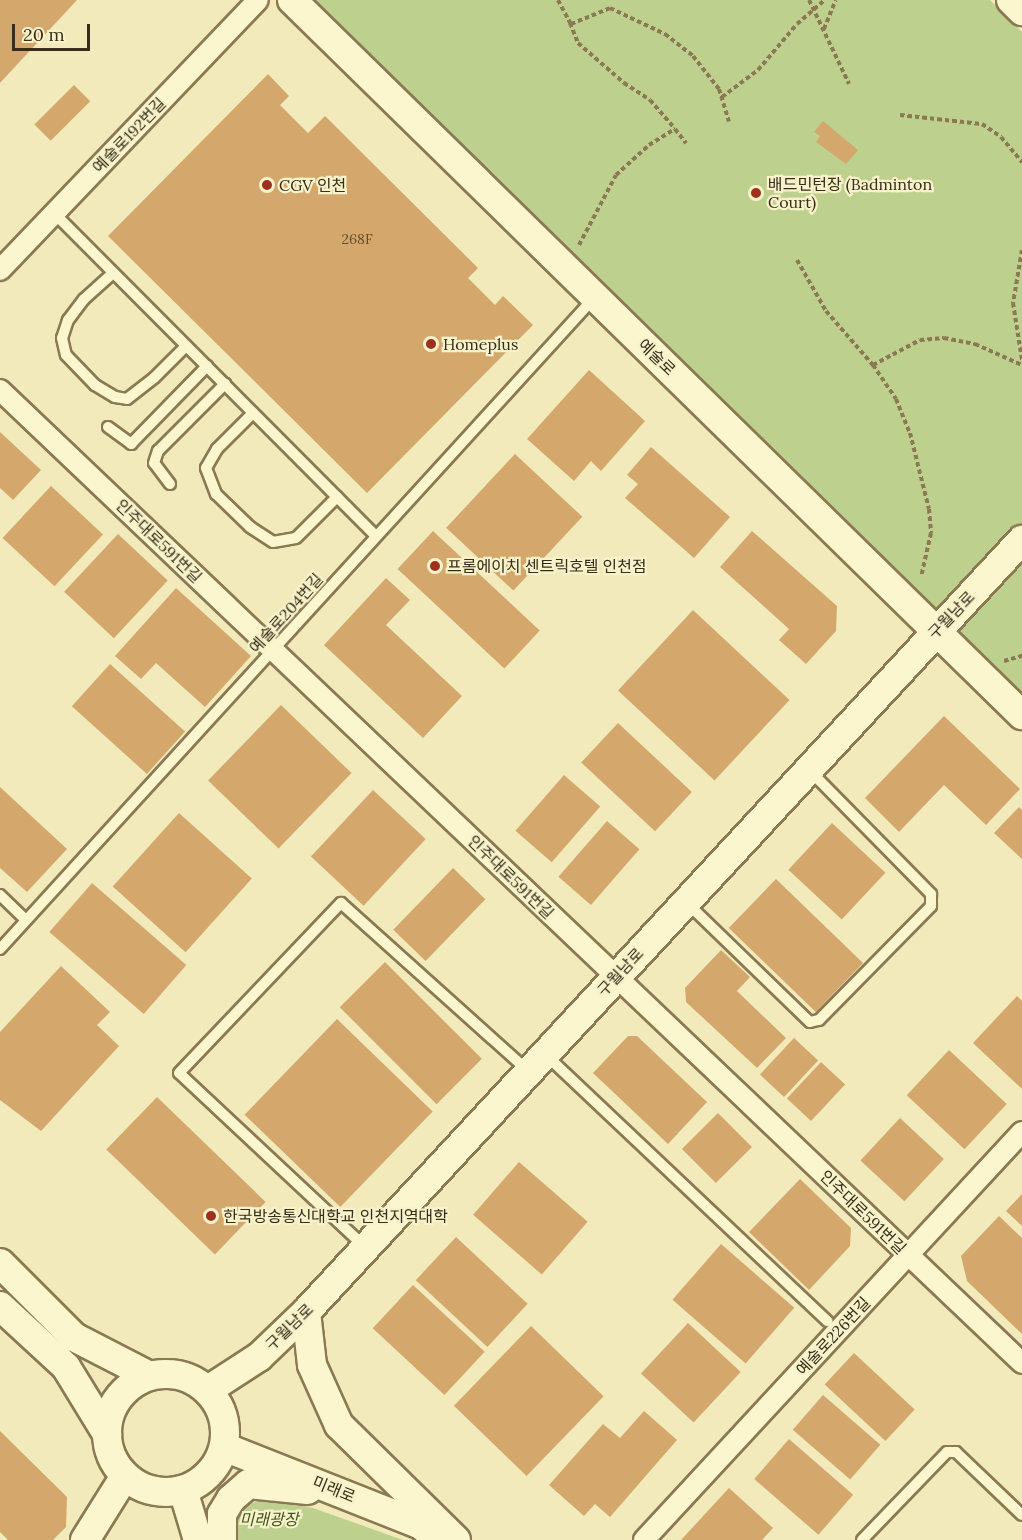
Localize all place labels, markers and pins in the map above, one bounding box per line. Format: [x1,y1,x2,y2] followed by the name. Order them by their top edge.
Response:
[768,174,932,212] place label: 배드민턴장 (Badminton Court)
[279,175,346,195] place label: CGV 인천
[260,178,274,192] marker: CGV 인천
[749,186,763,200] marker: 배드민턴장 (Badminton Court)
[443,334,518,354] place label: Homeplus
[424,337,438,351] marker: Homeplus
[447,556,647,576] place label: 프롬에이치 센트릭호텔 인천점
[428,559,442,573] marker: 프롬에이치 센트릭호텔 인천점
[223,1206,448,1226] place label: 한국방송통신대학교 인천지역대학
[204,1209,218,1223] marker: 한국방송통신대학교 인천지역대학

